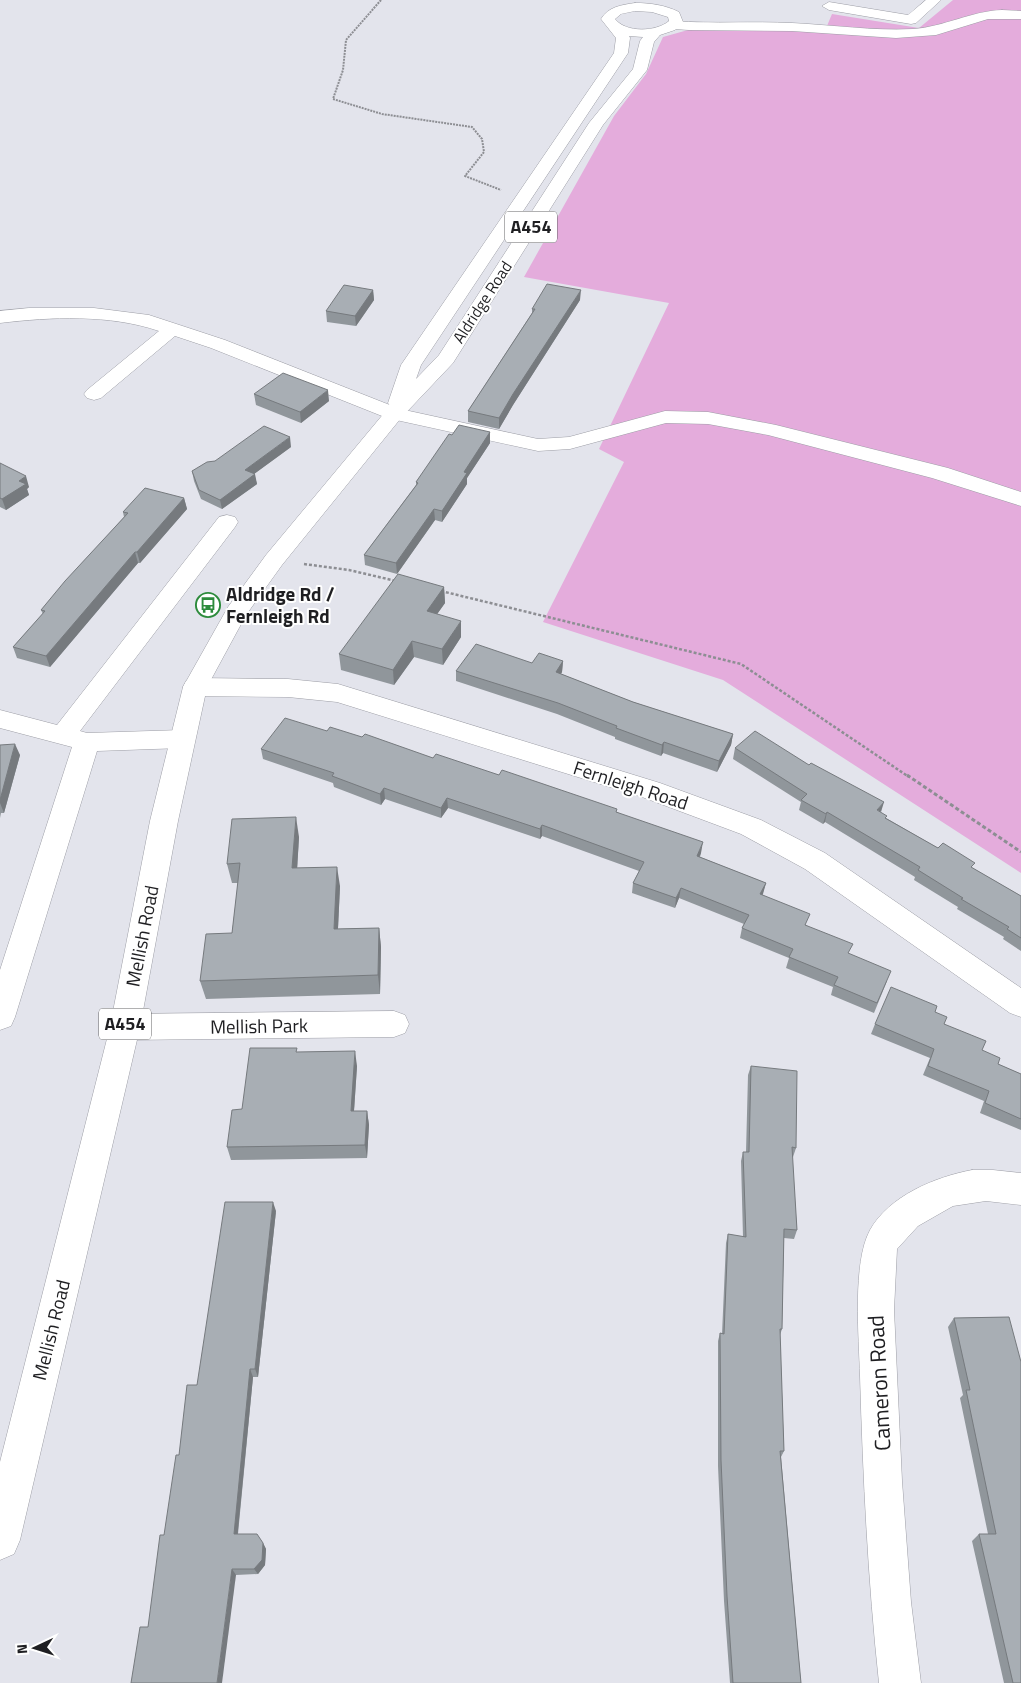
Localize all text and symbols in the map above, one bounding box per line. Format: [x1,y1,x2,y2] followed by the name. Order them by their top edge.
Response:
[505,212,557,242] road number: A454
[446,256,518,348] street label: Aldridge Road
[226,579,335,630] place label: Aldridge Rd / Fernleigh Rd
[195,592,221,618] bus stop icon: Aldridge Rd / Fernleigh Rd
[570,752,692,817] street label: Fernleigh Road
[117,883,166,989] street label: Mellish Road
[99,1009,151,1040] road number: A454
[210,1010,308,1041] street label: Mellish Park
[24,1277,77,1383] street label: Mellish Road
[858,1314,900,1452] street label: Cameron Road
[10,1623,60,1673] north arrow
[11,1643,32,1655] text: N

